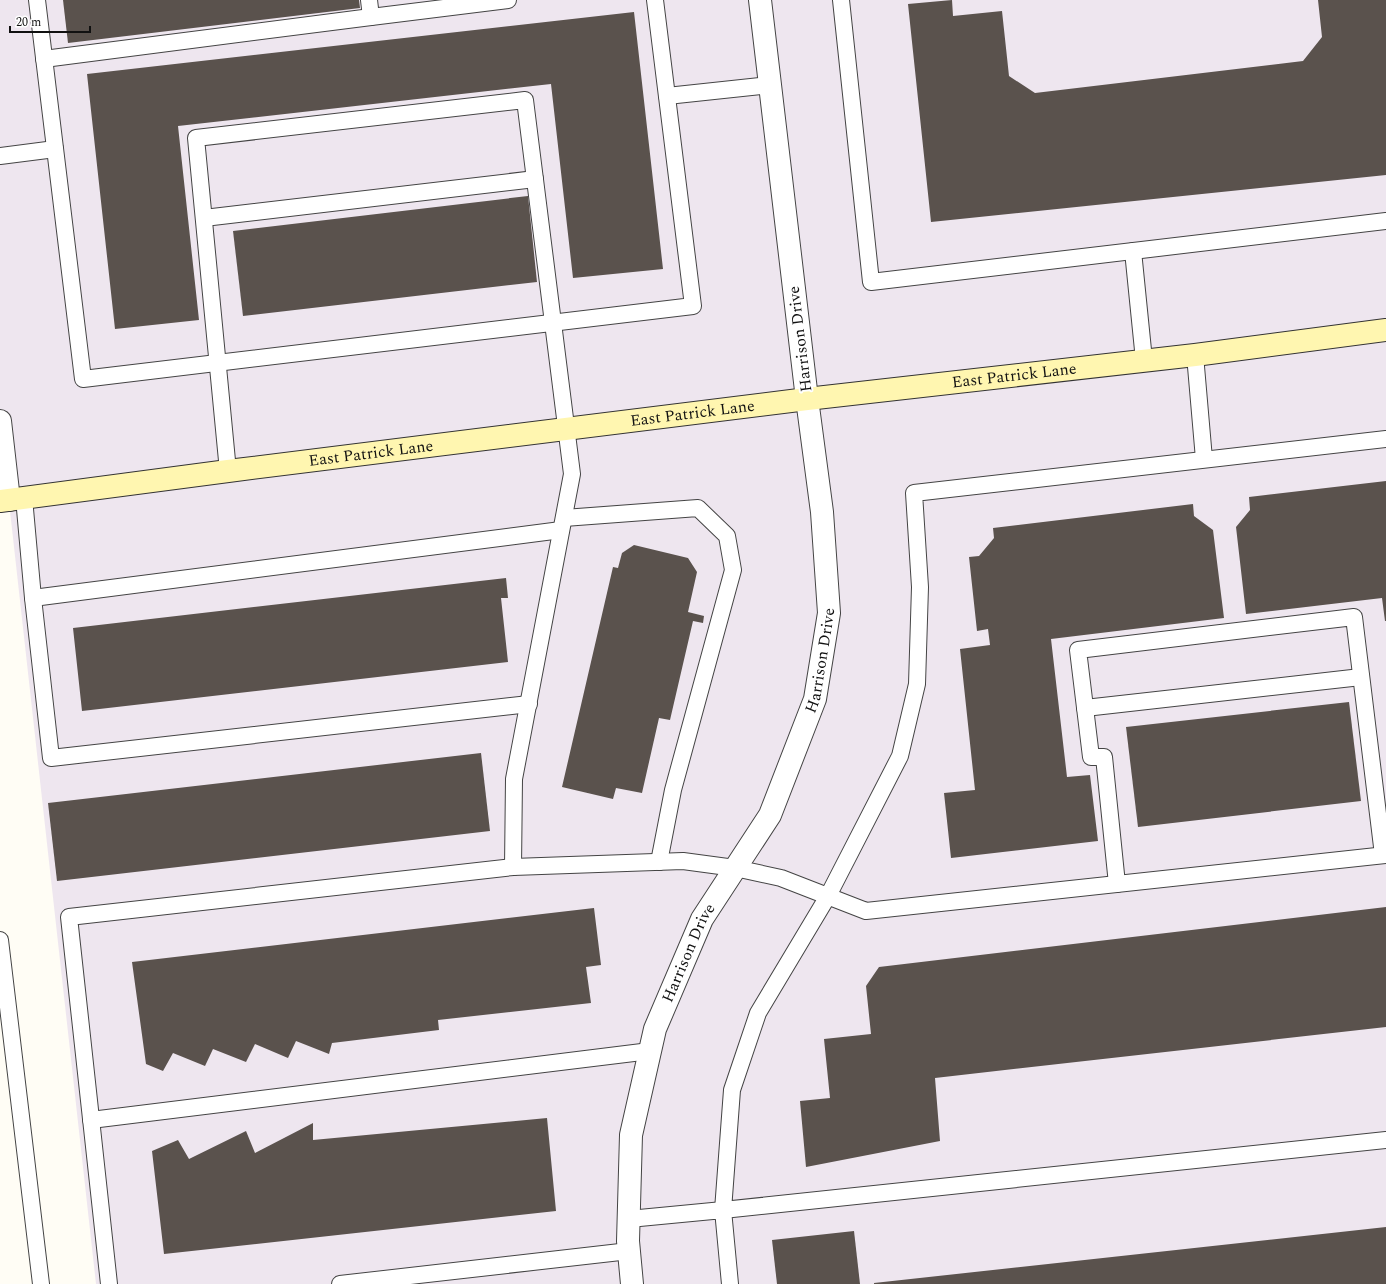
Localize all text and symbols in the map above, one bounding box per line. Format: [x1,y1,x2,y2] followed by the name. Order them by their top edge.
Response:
[10,8,90,34] scale bar
[16,13,41,32] text: 20 m
[782,285,818,393] street label: Harrison Drive
[951,357,1078,394] street label: East Patrick Lane
[629,394,756,433] street label: East Patrick Lane
[307,434,435,473] street label: East Patrick Lane
[799,607,841,717] street label: Harrison Drive
[656,898,721,1006] street label: Harrison Drive

